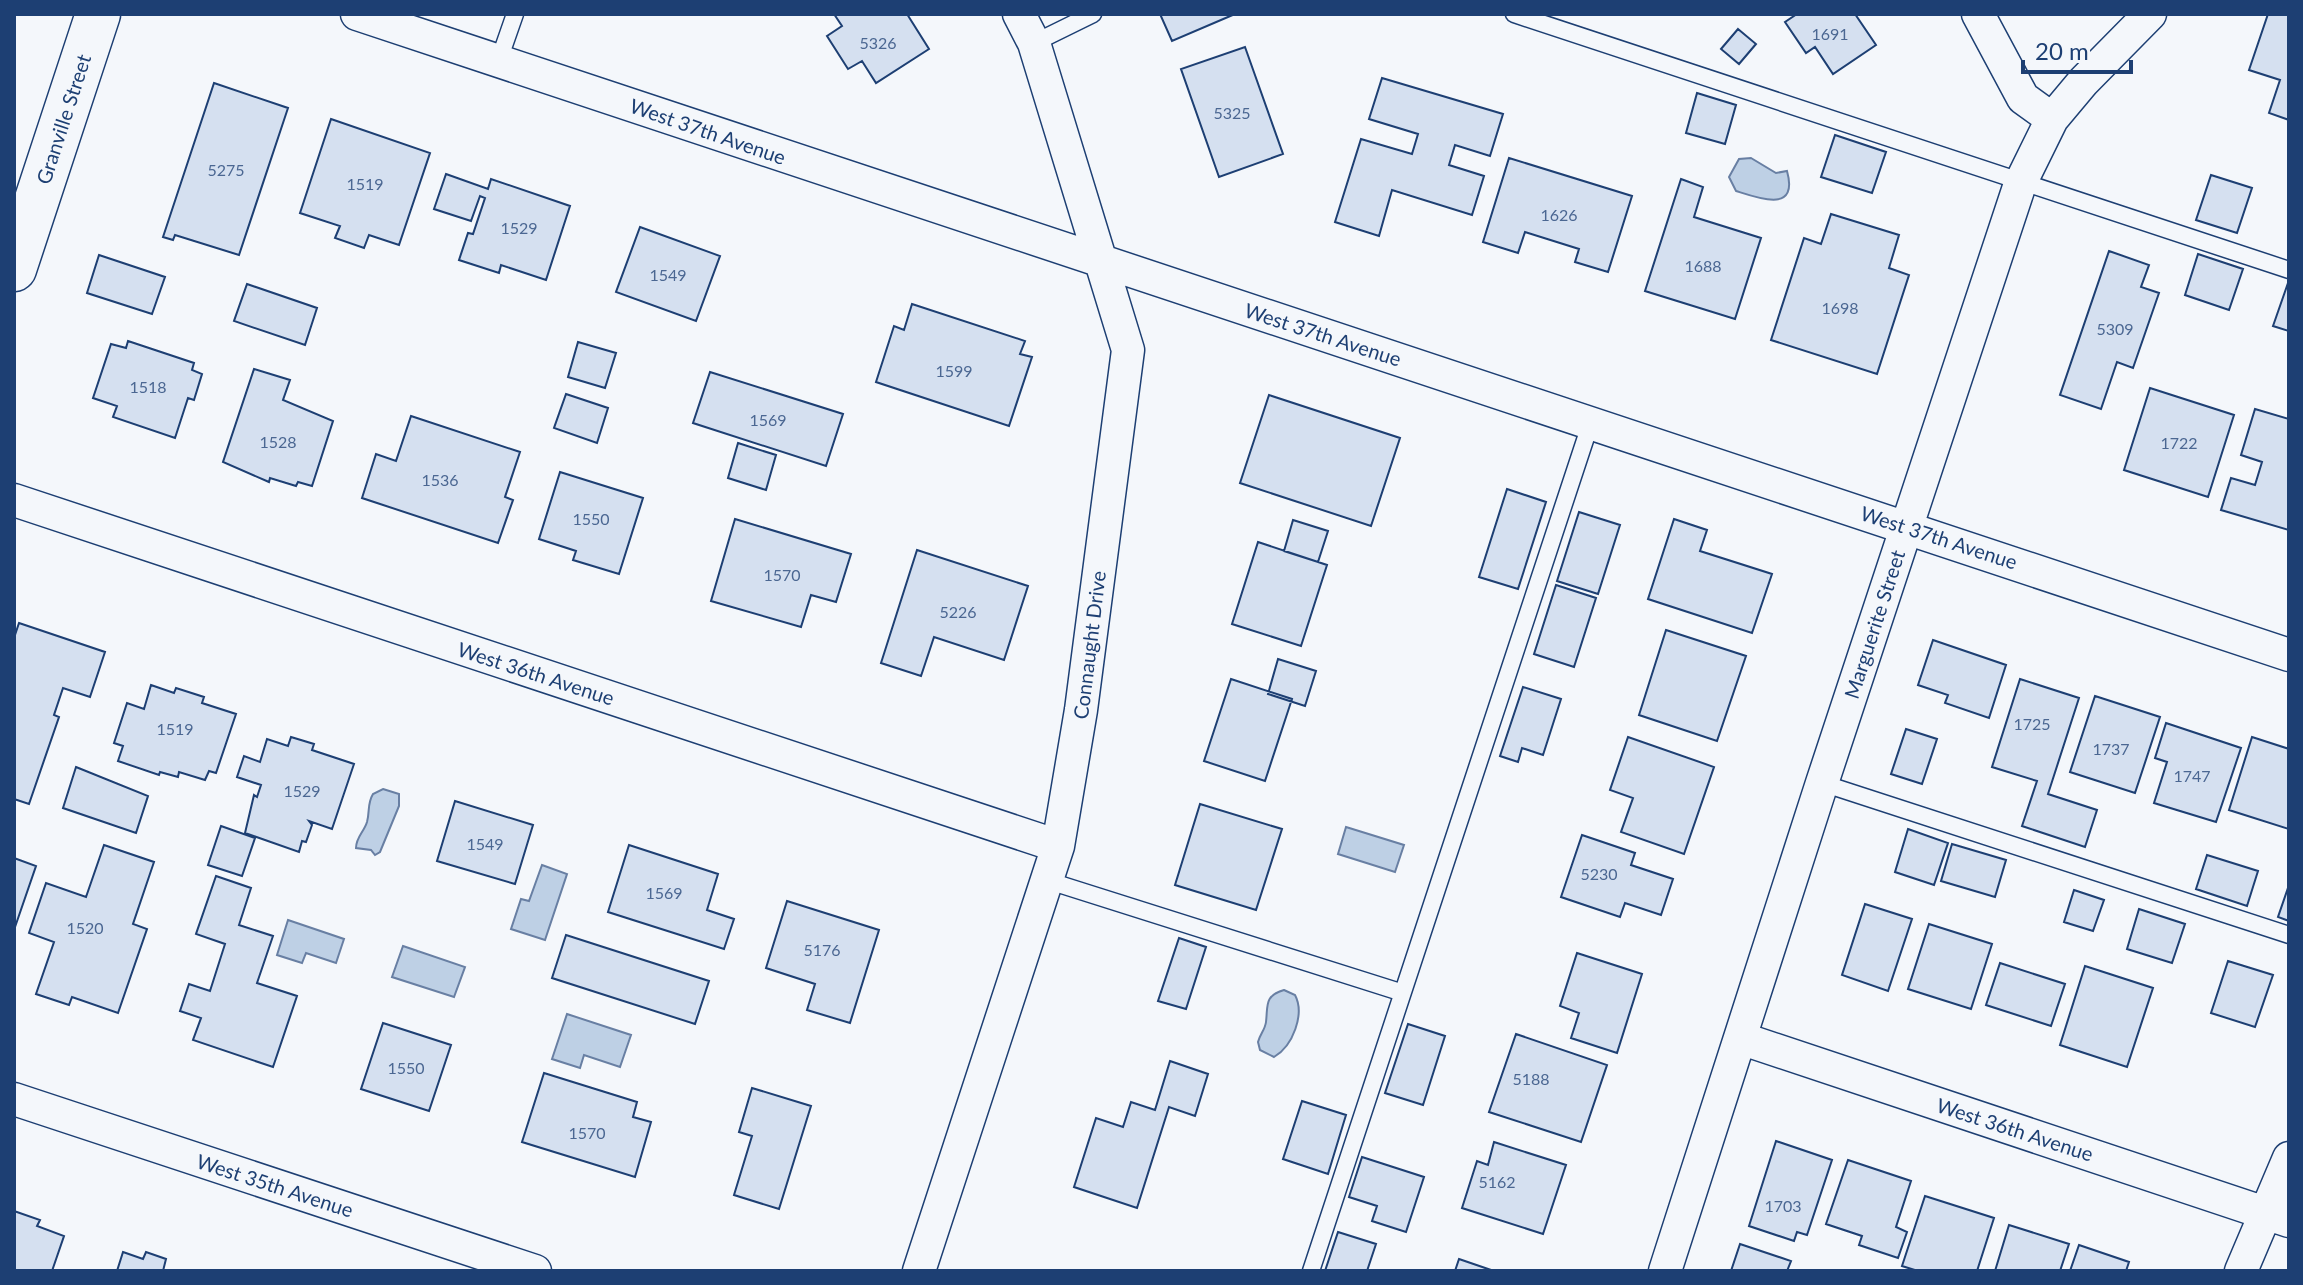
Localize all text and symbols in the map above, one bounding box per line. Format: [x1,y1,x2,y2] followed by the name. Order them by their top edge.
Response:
[1811,24,1849,43] house number: 1691
[2023,24,2131,74] scale bar
[859,33,897,52] house number: 5326
[2035,36,2089,65] text: 20 m
[31,51,95,187] street label: Granville Street
[627,93,789,169] street label: West 37th Avenue
[1213,103,1251,122] house number: 5325
[207,160,245,179] house number: 5275
[346,174,384,193] house number: 1519
[1540,205,1578,224] house number: 1626
[500,218,538,237] house number: 1529
[1684,256,1722,275] house number: 1688
[649,265,687,284] house number: 1549
[1242,297,1404,371] street label: West 37th Avenue
[1821,298,1859,317] house number: 1698
[2096,319,2134,338] house number: 5309
[935,361,973,380] house number: 1599
[129,377,167,396] house number: 1518
[749,410,787,429] house number: 1569
[259,432,297,451] house number: 1528
[2160,433,2198,452] house number: 1722
[421,470,459,489] house number: 1536
[1858,500,2020,574] street label: West 37th Avenue
[572,509,610,528] house number: 1550
[1839,547,1909,701] street label: Marguerite Street
[763,565,801,584] house number: 1570
[1068,569,1110,721] street label: Connaught Drive
[939,602,977,621] house number: 5226
[455,636,617,710] street label: West 36th Avenue
[2013,714,2051,733] house number: 1725
[156,719,194,738] house number: 1519
[2092,739,2130,758] house number: 1737
[2173,766,2211,785] house number: 1747
[283,781,321,800] house number: 1529
[466,834,504,853] house number: 1549
[1580,864,1618,883] house number: 5230
[645,883,683,902] house number: 1569
[66,918,104,937] house number: 1520
[803,940,841,959] house number: 5176
[387,1058,425,1077] house number: 1550
[1512,1069,1550,1088] house number: 5188
[1934,1092,2096,1166] street label: West 36th Avenue
[568,1123,606,1142] house number: 1570
[194,1148,356,1222] street label: West 35th Avenue
[1478,1172,1516,1191] house number: 5162
[1764,1196,1802,1215] house number: 1703

